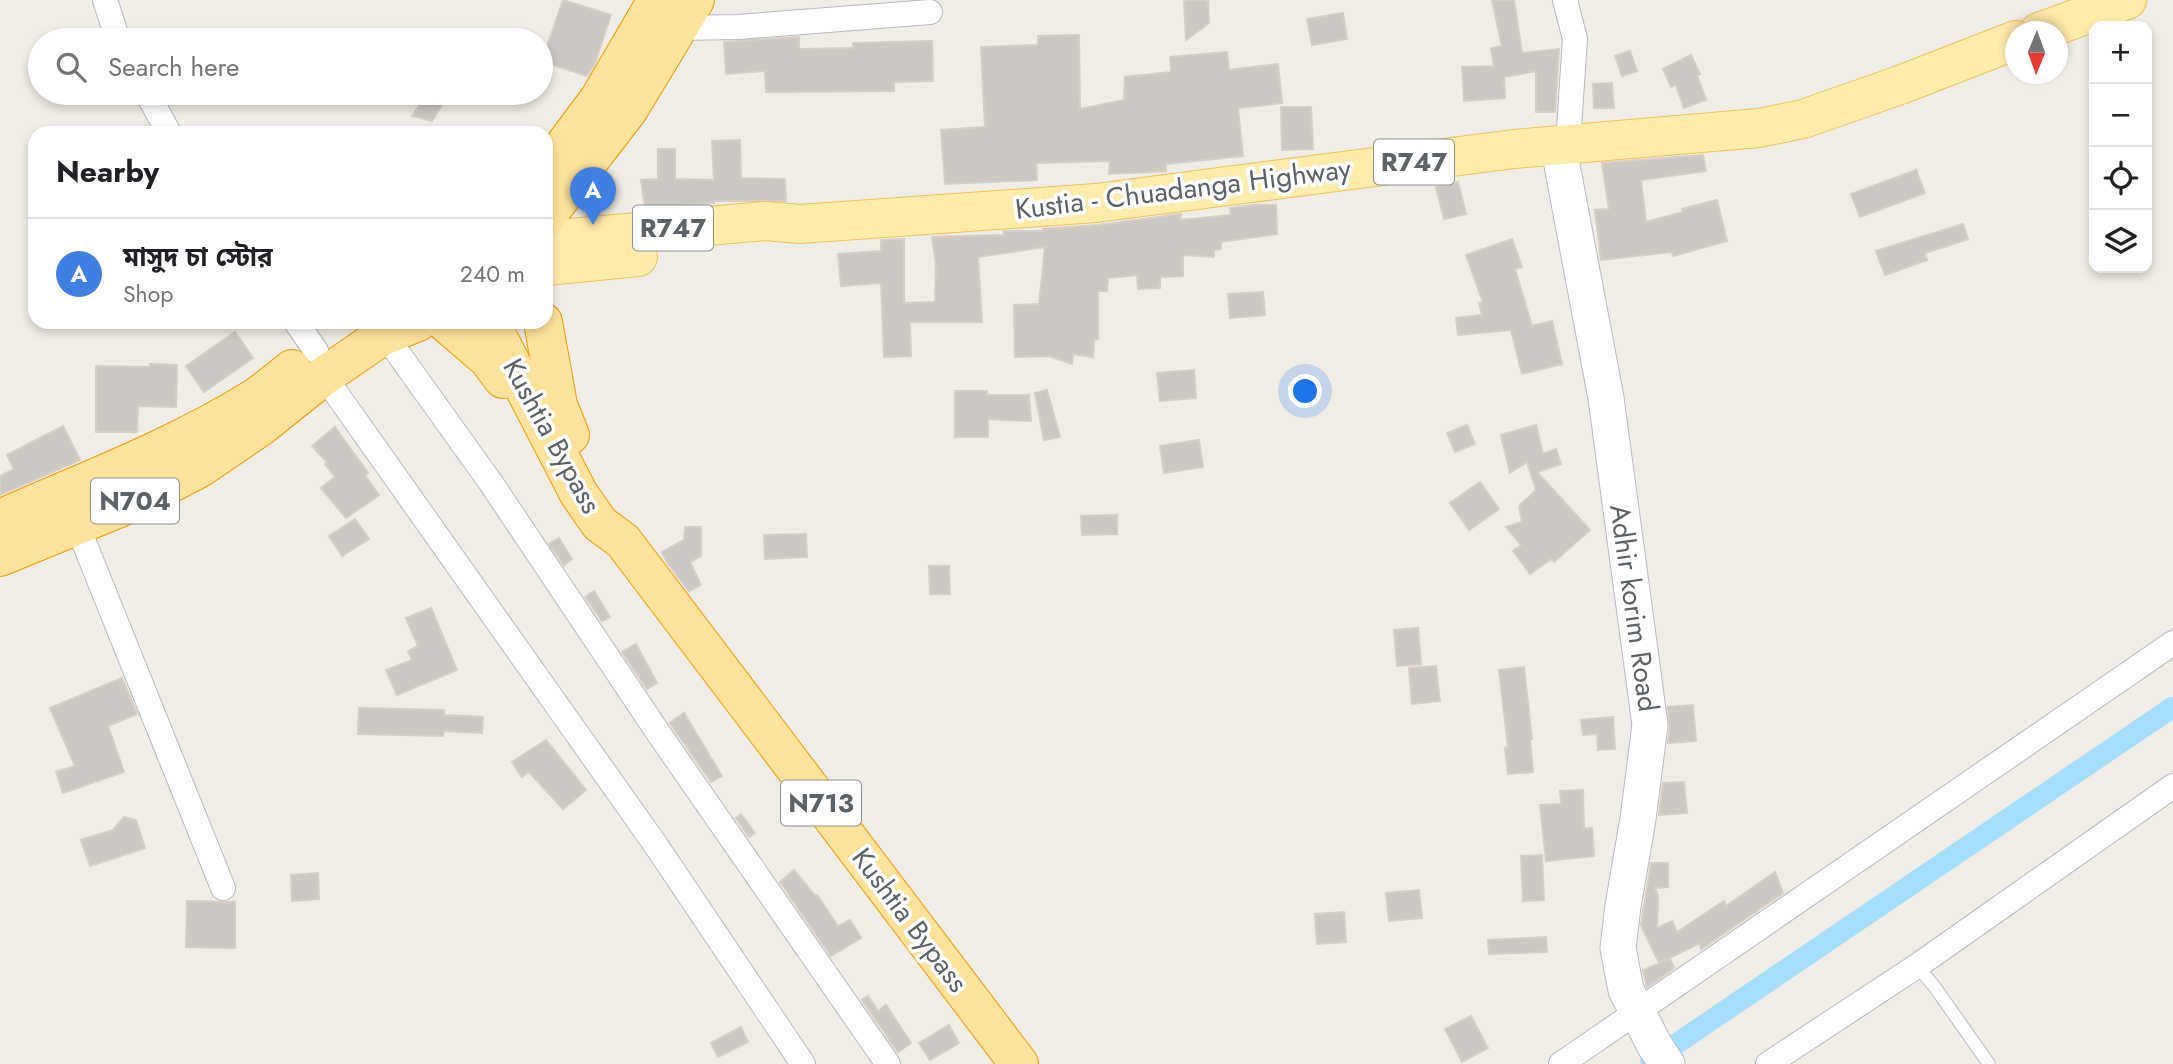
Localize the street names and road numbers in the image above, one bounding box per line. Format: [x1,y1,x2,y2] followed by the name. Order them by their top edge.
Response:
[1374,140,1454,184] road number: R747
[1013,148,1354,230] street label: Kustia - Chuadanga Highway
[633,205,713,250] road number: R747
[493,351,611,521] street label: Kushtia Bypass
[91,478,179,524] road number: N704
[1599,502,1669,714] street label: Adhir korim Road
[781,780,861,825] road number: N713
[842,839,978,1001] street label: Kushtia Bypass

